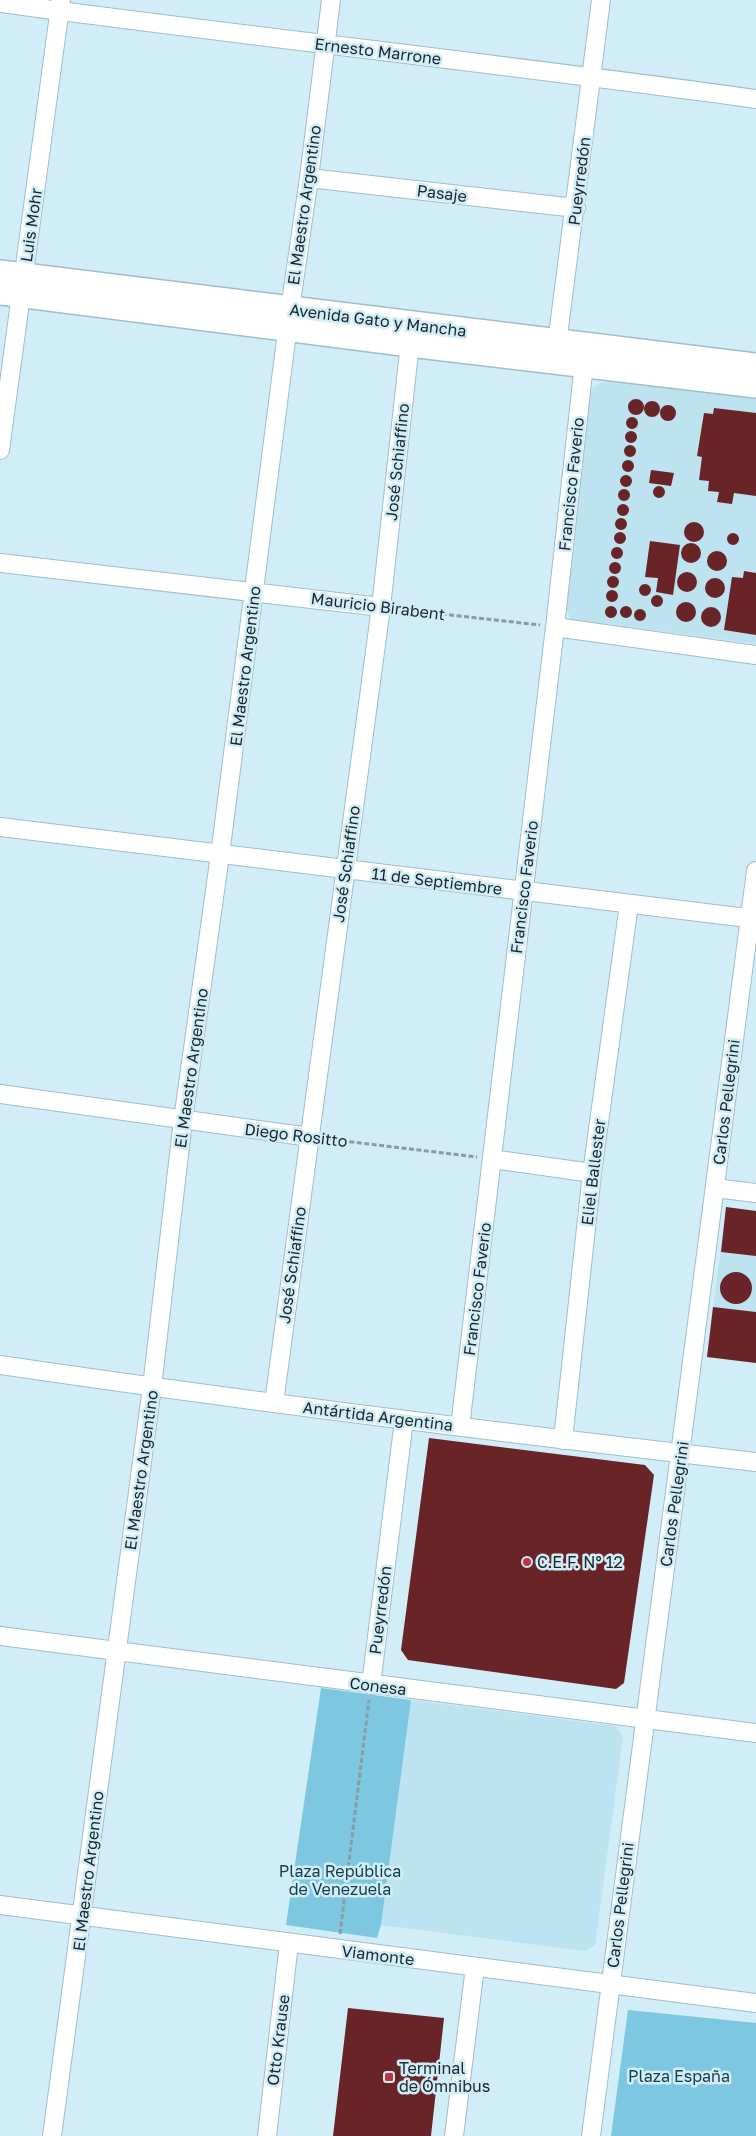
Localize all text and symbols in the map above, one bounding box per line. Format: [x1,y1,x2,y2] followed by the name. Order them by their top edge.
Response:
[314,33,442,69] street label: Ernesto Marrone
[283,124,325,286] street label: El Maestro Argentino
[564,136,594,226] street label: Pueyrredón
[416,180,468,206] street label: Pasaje
[16,187,46,263] street label: Luis Mohr
[288,299,468,341] street label: Avenida Gato y Mancha
[381,402,413,522] street label: José Schiaffino
[554,416,588,552] street label: Francisco Faverio
[225,585,265,747] street label: El Maestro Argentino
[310,588,446,624] street label: Mauricio Birabent
[328,804,364,924] street label: José Schiaffino
[506,819,542,955] street label: Francisco Faverio
[371,863,503,899] street label: 11 de Septiembre
[170,987,212,1149] street label: El Maestro Argentino
[708,1038,744,1166] street label: Carlos Pellegrini
[577,1118,609,1226] street label: Eliel Ballester
[243,1119,349,1151] street label: Diego Rositto
[274,1205,310,1325] street label: José Schiaffino
[459,1221,495,1357] street label: Francisco Faverio
[120,1389,162,1551] street label: El Maestro Argentino
[302,1397,454,1435] street label: Antártida Argentina
[655,1440,693,1568] street label: Carlos Pellegrini
[537,1552,623,1572] place label: C.E.F. N° 12
[521,1556,533,1568] marker: C.E.F. N° 12
[365,1565,395,1655] street label: Pueyrredón
[348,1673,408,1699] street label: Conesa
[68,1790,108,1952] street label: El Maestro Argentino
[602,1841,638,1969] street label: Carlos Pellegrini
[279,1861,401,1899] park label: Plaza República de Venezuela
[340,1941,416,1969] street label: Viamonte
[262,1993,294,2087] street label: Otto Krause
[399,2058,490,2096] place label: Terminal de Ómnibus
[628,2066,730,2086] park label: Plaza España
[383,2071,395,2083] marker: Terminal de Ómnibus

